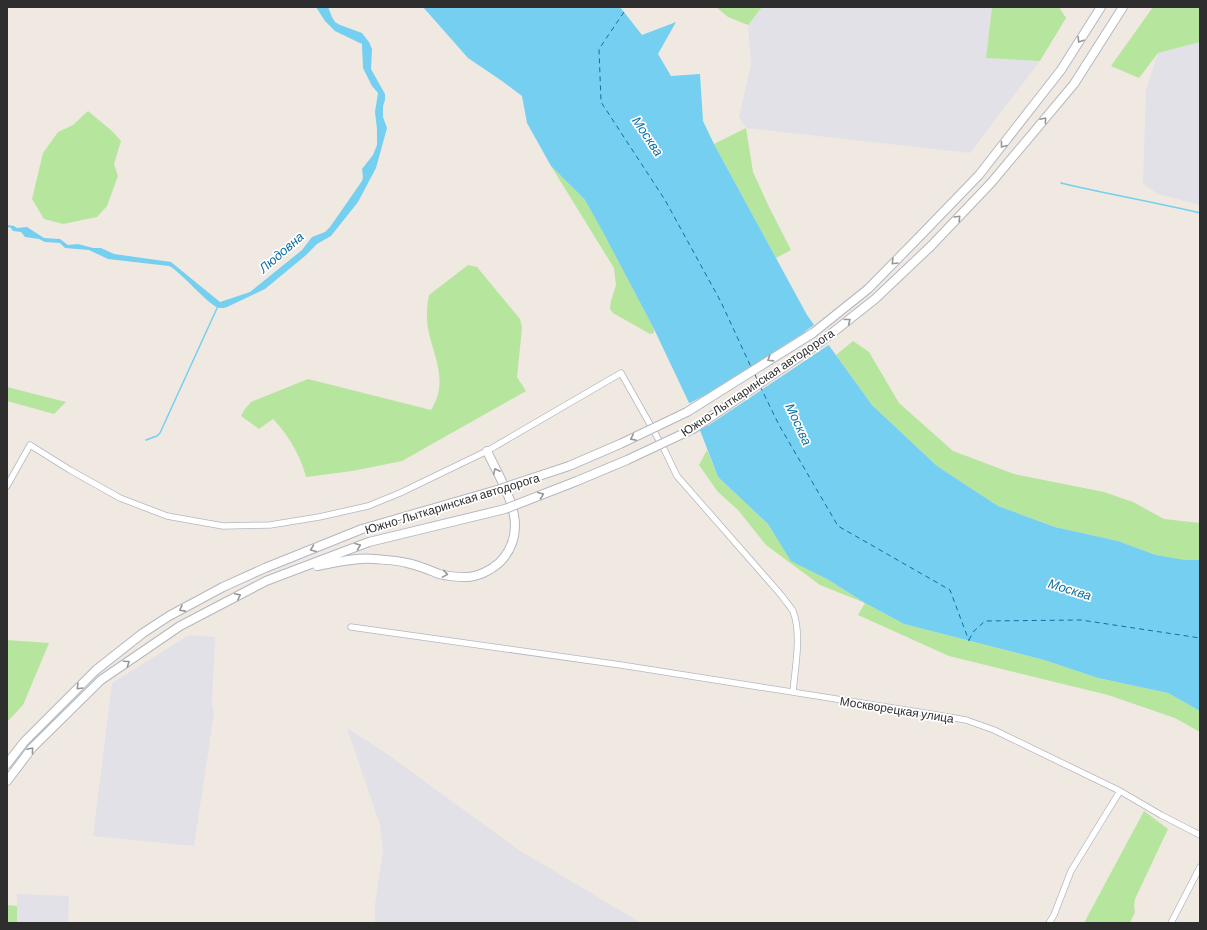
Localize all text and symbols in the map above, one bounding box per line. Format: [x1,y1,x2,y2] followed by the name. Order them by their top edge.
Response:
[1077,36,1084,43] one-way arrow
[629,113,667,159] water label: Москва
[1039,117,1046,125] one-way arrow
[1001,140,1008,147] one-way arrow
[953,215,961,223] one-way arrow
[255,228,307,276] water label: Людовна
[891,257,899,265] one-way arrow
[843,318,850,325] one-way arrow
[678,325,837,439] street label: Южно-Лыткаринская автодорога
[767,355,774,362] one-way arrow
[782,400,816,448] water label: Москва
[630,433,637,441] one-way arrow
[493,468,501,476] one-way arrow
[363,470,542,537] street label: Южно-Лыткаринская автодорога
[538,491,545,499] one-way arrow
[354,543,361,551] one-way arrow
[310,544,317,552] one-way arrow
[442,569,448,578] one-way arrow
[1046,575,1094,603] water label: Москва
[234,593,241,601] one-way arrow
[179,604,186,612] one-way arrow
[122,661,129,668] one-way arrow
[76,682,84,690] one-way arrow
[839,693,955,726] street label: Москворецкая улица
[27,748,34,755] one-way arrow

